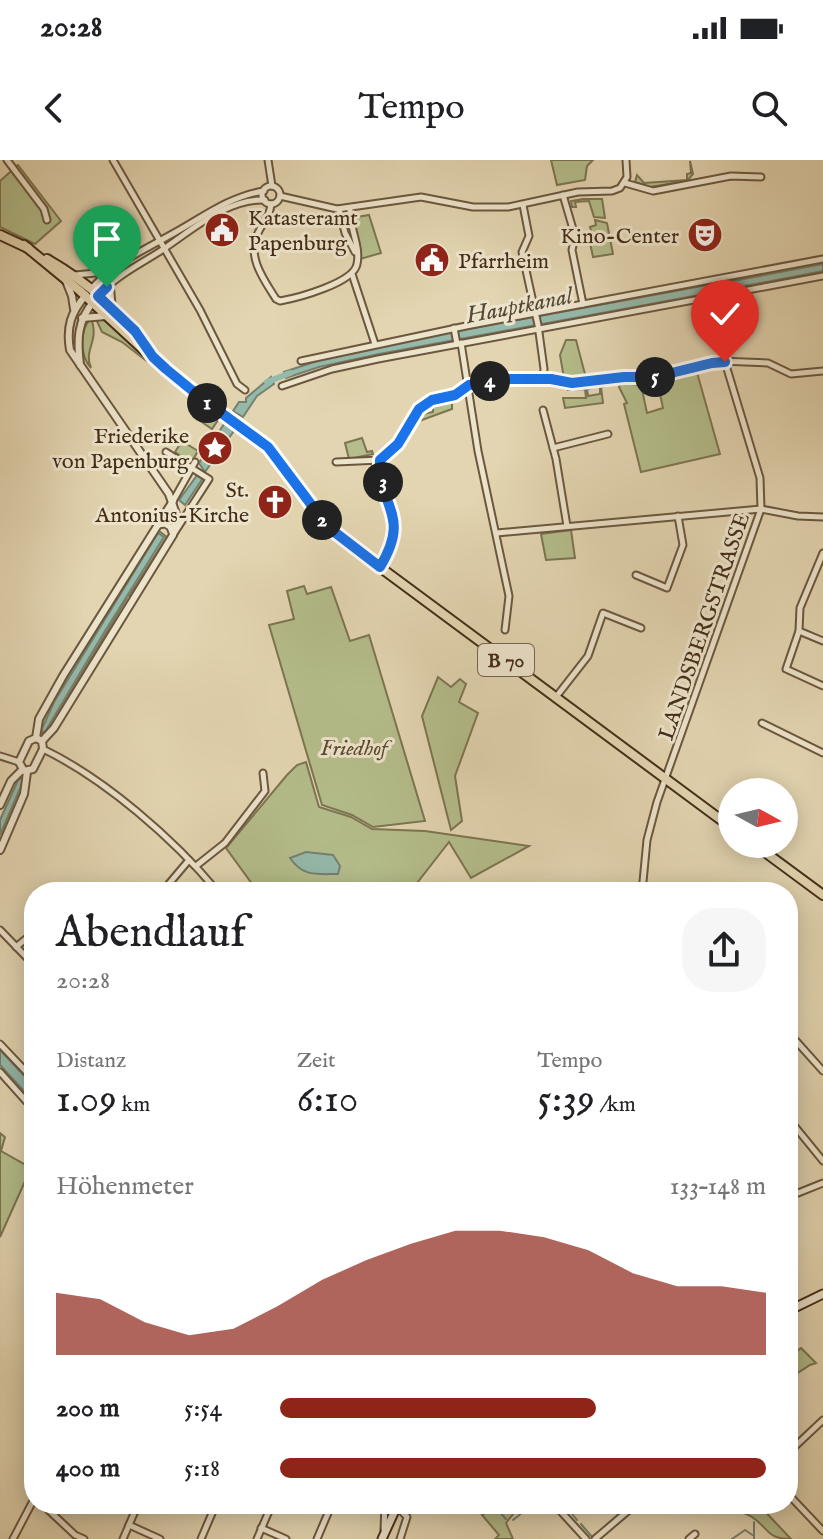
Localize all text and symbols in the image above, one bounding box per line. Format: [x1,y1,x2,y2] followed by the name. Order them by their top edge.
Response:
[40,9,103,47] text: 20:28
[358,85,465,131] text: Tempo
[32,86,76,130] icon: back
[747,86,791,130] icon: search
[73,205,141,287] pin
[248,205,358,258] place label: Katasteramt Papenburg
[203,211,241,249] public building icon: Katasteramt Papenburg
[686,216,724,254] theatre icon: Kino-Center
[85,217,129,261] icon: arrive
[560,223,679,251] place label: Kino-Center
[413,241,451,279] public building icon: Pfarrheim
[458,248,549,276] place label: Pfarrheim
[691,280,759,362] pin
[463,281,577,332] water label: Hauptkanal
[703,292,747,336] icon: check
[635,357,675,397] pin: 5
[470,361,510,401] pin: 4
[651,363,659,391] text: 5
[485,367,495,395] text: 4
[187,383,227,423] pin: 1
[203,389,211,417] text: 1
[52,423,190,476] place label: Friederike von Papenburg
[196,429,234,467] place icon: Friederike von Papenburg
[363,462,403,502] pin: 3
[379,468,387,496] text: 3
[94,477,249,530] place label: St. Antonius-Kirche
[256,483,294,521] church icon: St. Antonius-Kirche
[302,500,342,540] pin: 2
[317,506,327,534] text: 2
[653,509,757,744] street label: LANDSBERGSTRASSE
[478,644,534,676] road number: B 70
[320,735,393,763] park label: Friedhof
[718,778,798,858] north arrow
[718,778,798,858] map controls
[56,906,246,962] text: Abendlauf
[682,908,766,992] button: share
[56,964,110,997] text: 20:28
[56,1047,126,1075] text: Distanz
[297,1047,336,1075] text: Zeit
[537,1047,602,1075] text: Tempo
[56,1075,117,1126] text: 1.09
[297,1075,358,1126] text: 6:10
[537,1075,595,1126] text: 5:39
[117,1091,150,1119] text: km
[595,1091,636,1119] text: /km
[56,1170,194,1203] text: Höhenmeter
[670,1170,766,1203] text: 133–148 m
[56,1392,120,1425] text: 200 m
[184,1392,222,1425] text: 5:54
[56,1452,120,1485] text: 400 m
[184,1452,220,1485] text: 5:18

